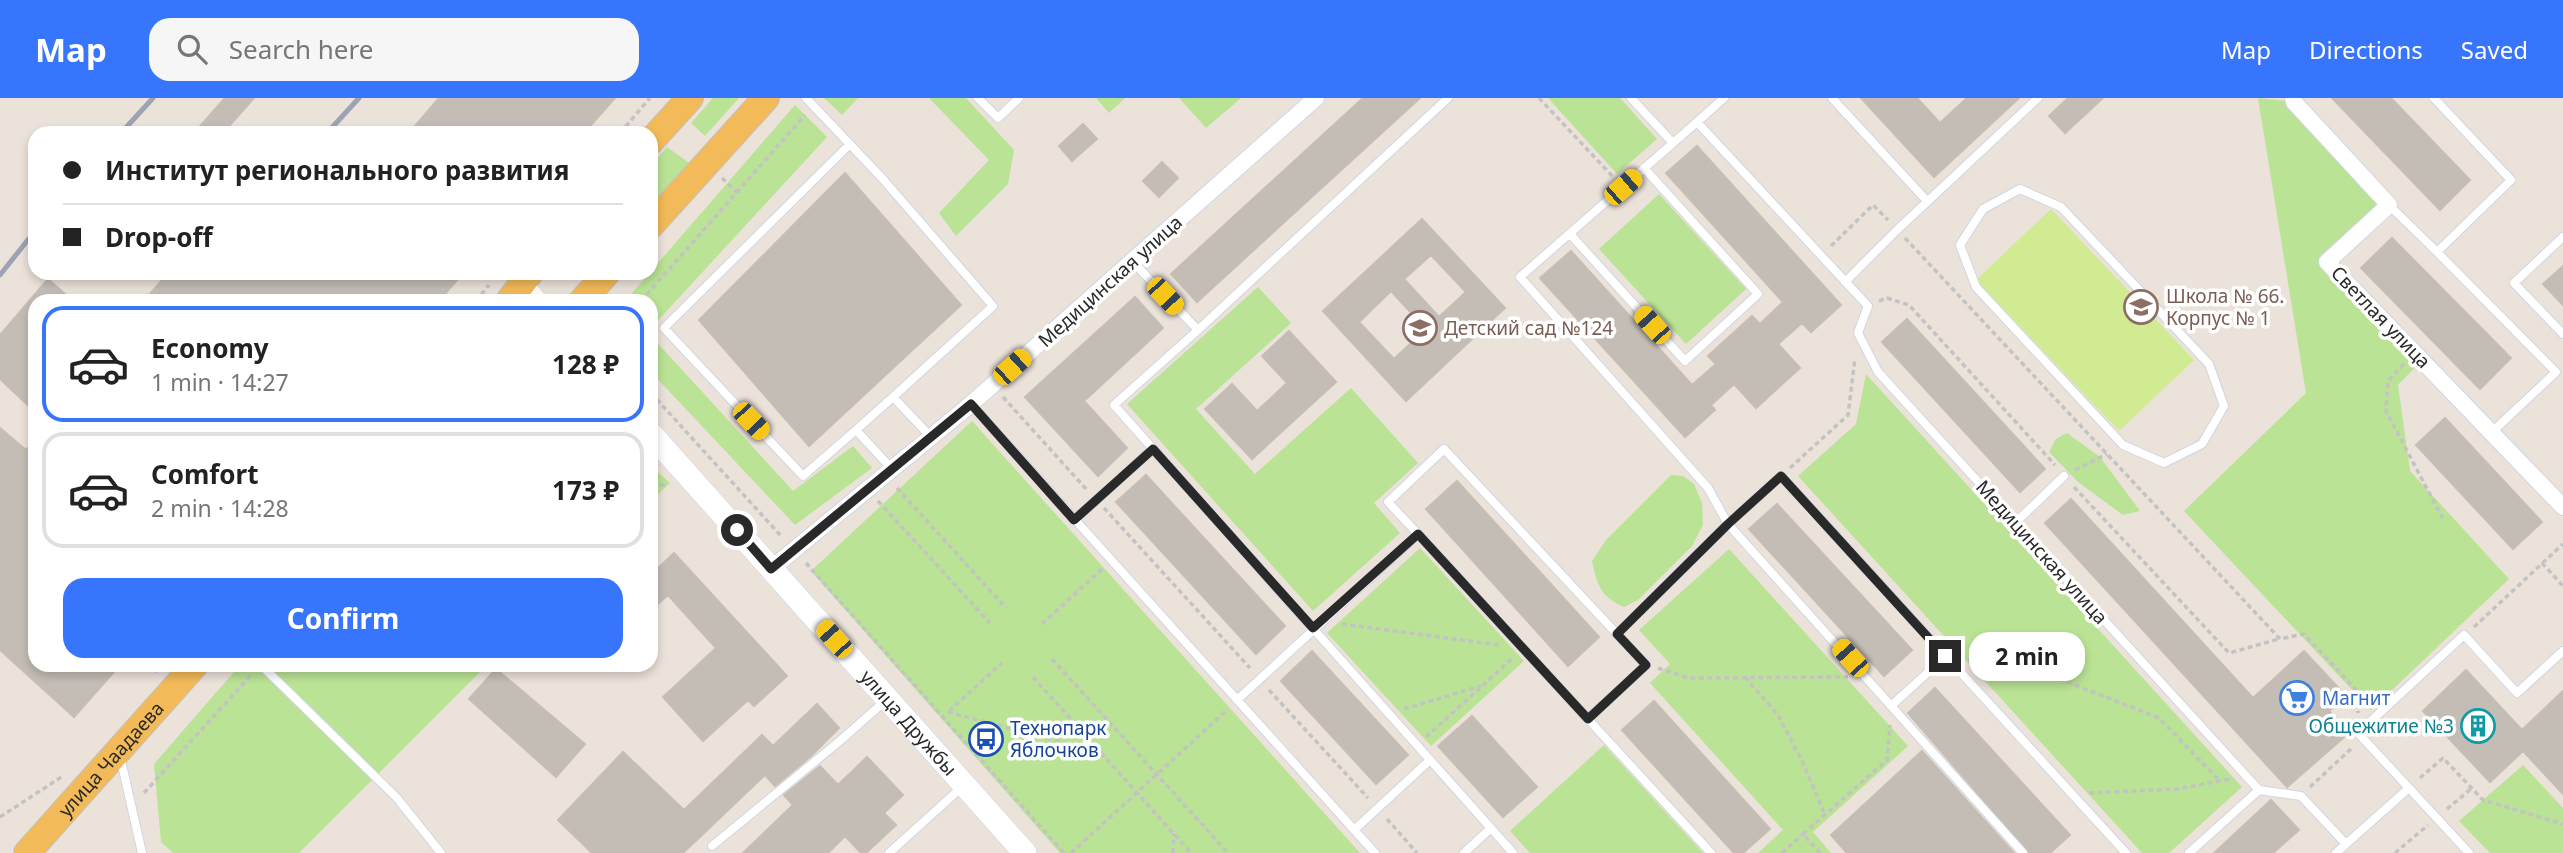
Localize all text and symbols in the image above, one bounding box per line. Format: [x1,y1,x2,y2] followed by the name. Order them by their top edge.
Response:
[149,18,639,81] search box
[35,27,107,72] text: Map
[173,30,211,68] icon: search
[229,31,373,67] text: Search here
[2221,33,2271,66] text: Map
[2309,33,2423,66] text: Directions
[2461,33,2528,66] text: Saved
[105,152,570,188] text: Институт регионального развития
[1601,165,1646,209] car
[1032,209,1188,353] street label: Медицинская улица
[105,219,212,255] text: Drop-off
[2325,260,2437,374] street label: Светлая улица
[1143,273,1188,319] car
[2166,283,2284,331] place label: Школа № 66. Корпус № 1
[2122,288,2160,326] school or university icon: Школа № 66. Корпус № 1
[1631,302,1674,348] car
[1401,309,1439,347] school or university icon: Детский сад №124
[1444,315,1613,341] place label: Детский сад №124
[151,330,269,366] text: Economy
[67,333,130,396] icon: car
[990,345,1035,389] car
[552,346,619,382] text: 128 ₽
[151,366,289,398] text: 1 min · 14:27
[729,398,774,444] car
[151,456,259,492] text: Comfort
[67,459,130,522] icon: car
[552,472,619,508] text: 173 ₽
[1970,474,2114,630] street label: Медицинская улица
[151,492,289,524] text: 2 min · 14:28
[721,514,753,546] route start
[63,578,623,658] button: Confirm
[813,616,856,662] car
[1969,632,2085,680] callout: 2 min
[1829,635,1872,681] car
[1929,640,1961,672] route end
[1995,640,2059,672] text: 2 min
[855,664,963,781] street label: улица Дружбы
[2278,679,2316,717] supermarket icon: Магнит
[2322,685,2391,711] place label: Магнит
[52,696,170,822] street label: улица Чаадаева
[2459,707,2497,745] building icon: Общежитие №3
[2309,713,2454,739] place label: Общежитие №3
[1010,715,1106,763] place label: Технопарк Яблочков
[967,720,1005,758] bus stop icon: Технопарк Яблочков

